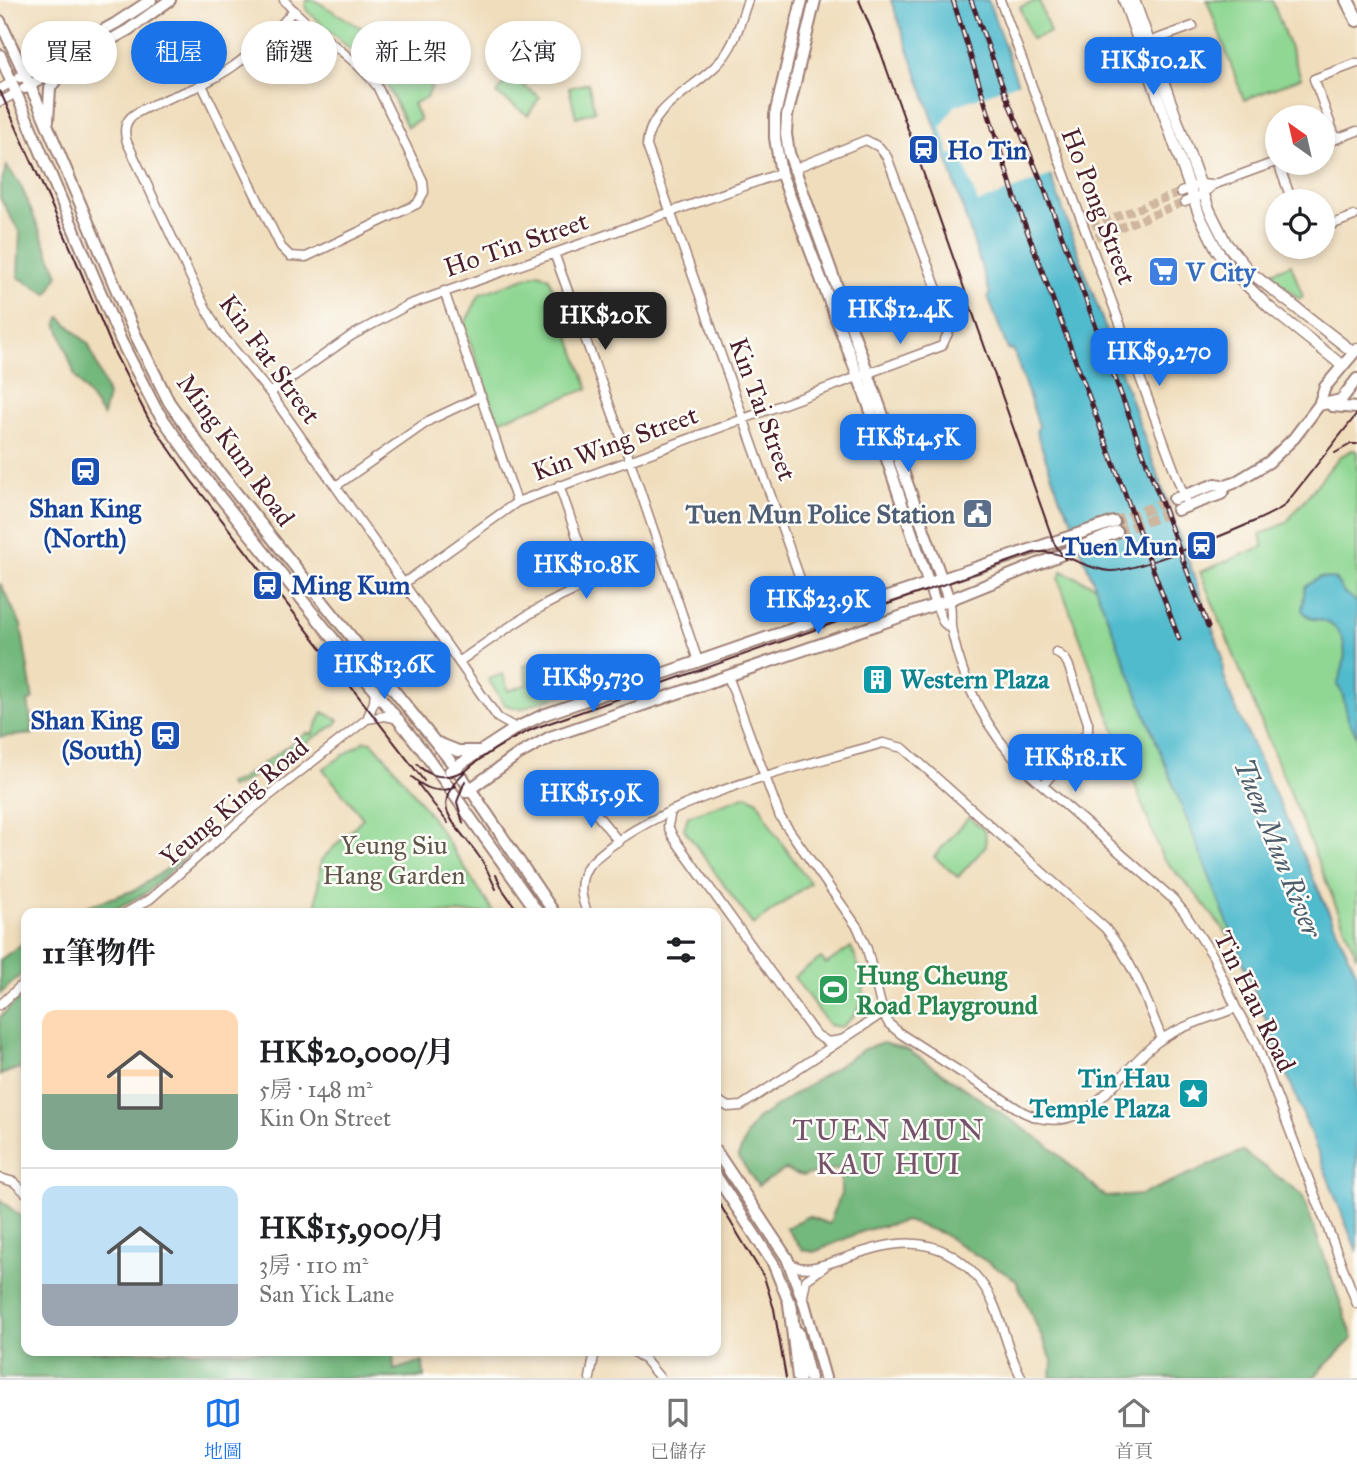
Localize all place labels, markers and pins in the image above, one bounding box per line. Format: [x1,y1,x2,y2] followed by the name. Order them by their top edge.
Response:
[1081,38,1225,97] pin: HK$10.2K
[907,133,941,167] station icon: Ho Tin
[947,134,1027,166] place label: Ho Tin
[1146,255,1180,289] supermarket icon: V City
[1185,256,1258,288] place label: V City
[828,286,972,346] pin: HK$12.4K
[548,292,662,352] pin: HK$20K
[1087,328,1231,388] pin: HK$9,270
[836,414,980,474] pin: HK$14.5K
[68,455,102,489] station icon: Shan King (North)
[29,492,142,555] place label: Shan King (North)
[961,497,995,531] public building icon: Tuen Mun Police Station
[685,498,955,530] place label: Tuen Mun Police Station
[1184,529,1218,563] station icon: Tuen Mun
[1061,530,1178,562] place label: Tuen Mun
[514,542,658,601] pin: HK$10.8K
[251,568,285,602] station icon: Ming Kum
[291,569,411,602] place label: Ming Kum
[746,576,890,636] pin: HK$23.9K
[312,642,456,701] pin: HK$13.6K
[521,654,665,714] pin: HK$9,730
[860,662,894,696] building icon: Western Plaza
[900,663,1050,695] place label: Western Plaza
[30,704,143,767] place label: Shan King (South)
[148,718,182,752] station icon: Shan King (South)
[1003,734,1147,794] pin: HK$18.1K
[519,770,663,830] pin: HK$15.9K
[856,959,1039,1022] place label: Hung Cheung Road Playground
[816,973,850,1007] sports icon: Hung Cheung Road Playground
[1028,1062,1171,1124] place label: Tin Hau Temple Plaza
[1176,1076,1210,1110] place icon: Tin Hau Temple Plaza

